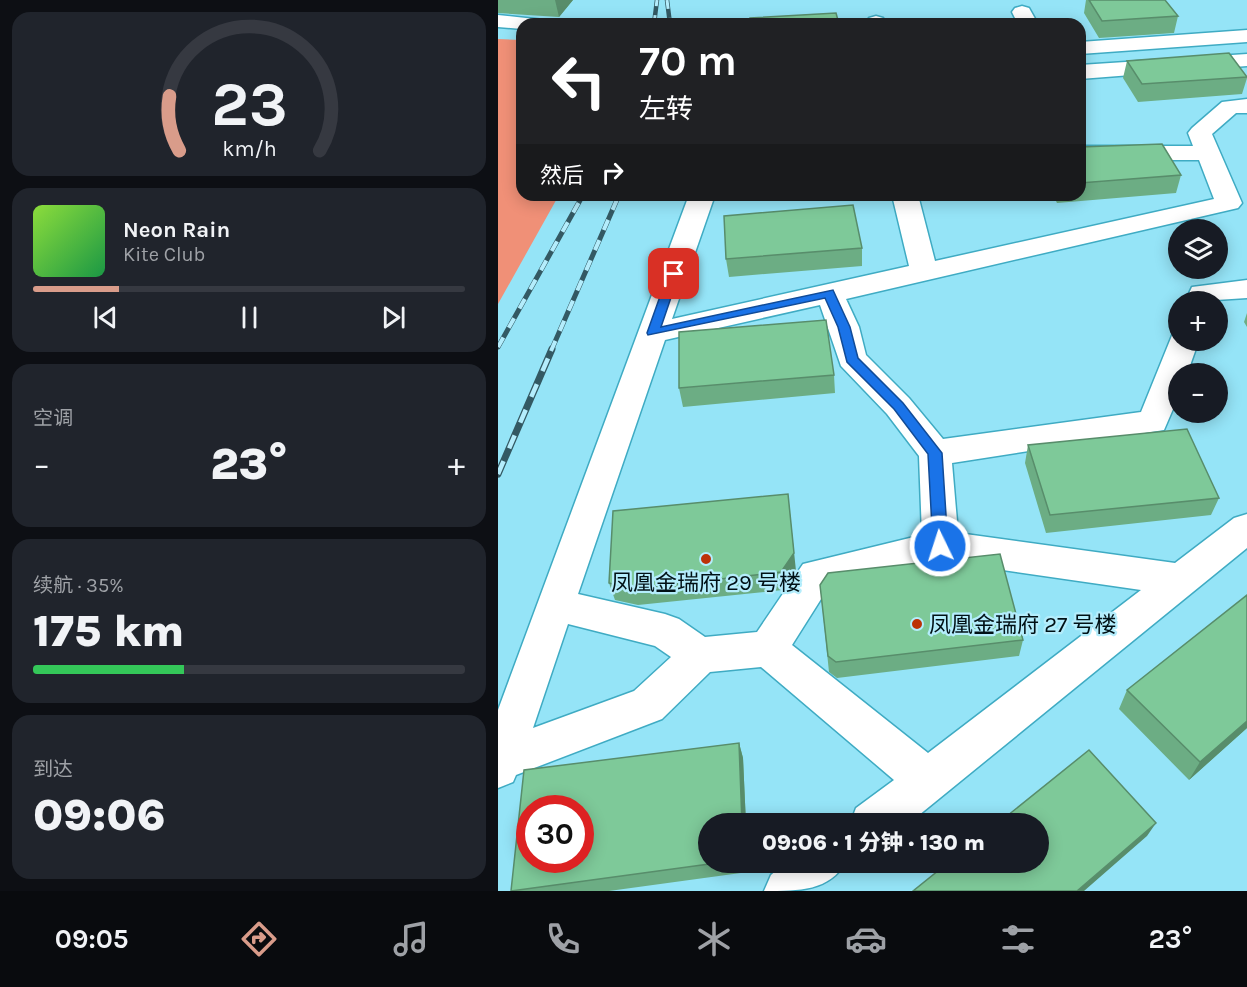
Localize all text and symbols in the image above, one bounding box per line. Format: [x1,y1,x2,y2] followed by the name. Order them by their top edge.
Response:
[639,36,737,86] text: 70 m
[540,42,618,120] icon: left
[211,68,287,141] text: 23
[639,93,693,125] text: 左转
[222,136,276,161] text: km/h
[596,156,629,189] icon: right
[540,163,584,189] text: 然后
[123,217,230,243] text: Neon Rain
[1168,219,1228,423] map controls
[1168,219,1228,279] button: layers
[123,243,205,266] text: Kite Club
[648,248,699,299] pin
[657,257,690,290] icon: arrive
[1168,291,1228,351] button: +
[89,301,122,334] icon: previous
[233,301,266,334] icon: pause
[377,301,410,334] icon: next
[1168,363,1228,423] button: −
[33,407,73,430] text: 空调
[210,438,288,490] text: 23°
[33,445,50,483] text: −
[448,445,465,483] text: +
[908,514,972,578] position arrow
[699,552,713,566] marker: 凤凰金瑞府 29 号楼
[611,570,801,596] place label: 凤凰金瑞府 29 号楼
[33,574,124,597] text: 续航 · 35%
[33,605,184,657] text: 175 km
[929,612,1117,638] place label: 凤凰金瑞府 27 号楼
[910,617,924,631] marker: 凤凰金瑞府 27 号楼
[33,758,73,781] text: 到达
[33,789,165,841] text: 09:06
[516,795,594,873] speed limit sign: 30
[762,830,985,856] text: 09:06 · 1 分钟 · 130 m
[238,918,280,960] icon: directions
[390,918,432,960] icon: music
[542,918,584,960] icon: phone
[693,918,735,960] icon: climate
[845,918,887,960] icon: car
[997,918,1039,960] icon: filters
[55,923,128,955] text: 09:05
[1149,923,1192,955] text: 23°

